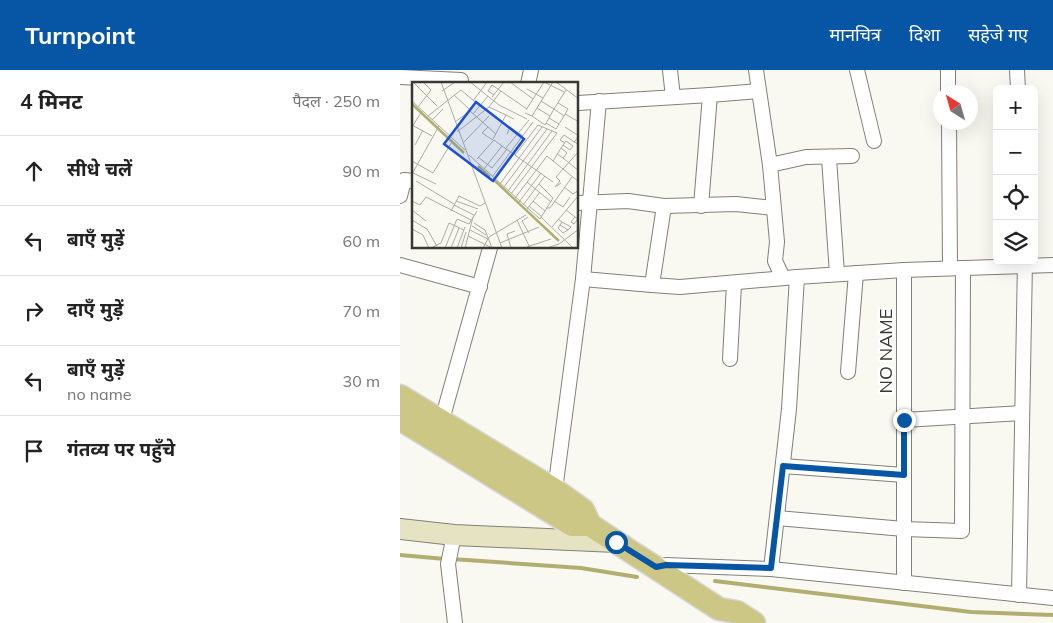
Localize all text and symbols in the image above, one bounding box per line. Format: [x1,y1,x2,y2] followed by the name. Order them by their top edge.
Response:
[25,20,135,50] text: Turnpoint
[830,23,881,46] text: मानचित्र
[909,23,940,46] text: दिशा
[968,23,1028,46] text: सहेजे गए
[412,82,579,249] inset map
[933,85,978,130] north arrow
[993,85,1038,265] map controls
[993,85,1038,130] button: +
[20,88,82,114] text: 4 मिनट
[292,91,380,111] text: पैदल · 250 m
[993,130,1038,175] button: −
[20,157,48,185] icon: ahead
[67,157,132,181] text: सीधे चलें
[343,161,380,181] text: 90 m
[993,175,1038,220] button: locate
[993,220,1038,265] button: layers
[20,227,48,255] icon: left
[67,227,124,251] text: बाएँ मुड़ें
[343,231,380,251] text: 60 m
[20,297,48,325] icon: right
[67,297,123,321] text: दाएँ मुड़ें
[343,301,380,321] text: 70 m
[874,309,897,393] street label: NO NAME
[67,357,124,381] text: बाएँ मुड़ें
[20,367,48,395] icon: left
[343,371,380,391] text: 30 m
[67,384,131,404] text: no name
[893,409,916,432] route end
[20,437,48,465] icon: arrive
[67,437,175,461] text: गंतव्य पर पहुँचे
[605,531,628,554] route start

